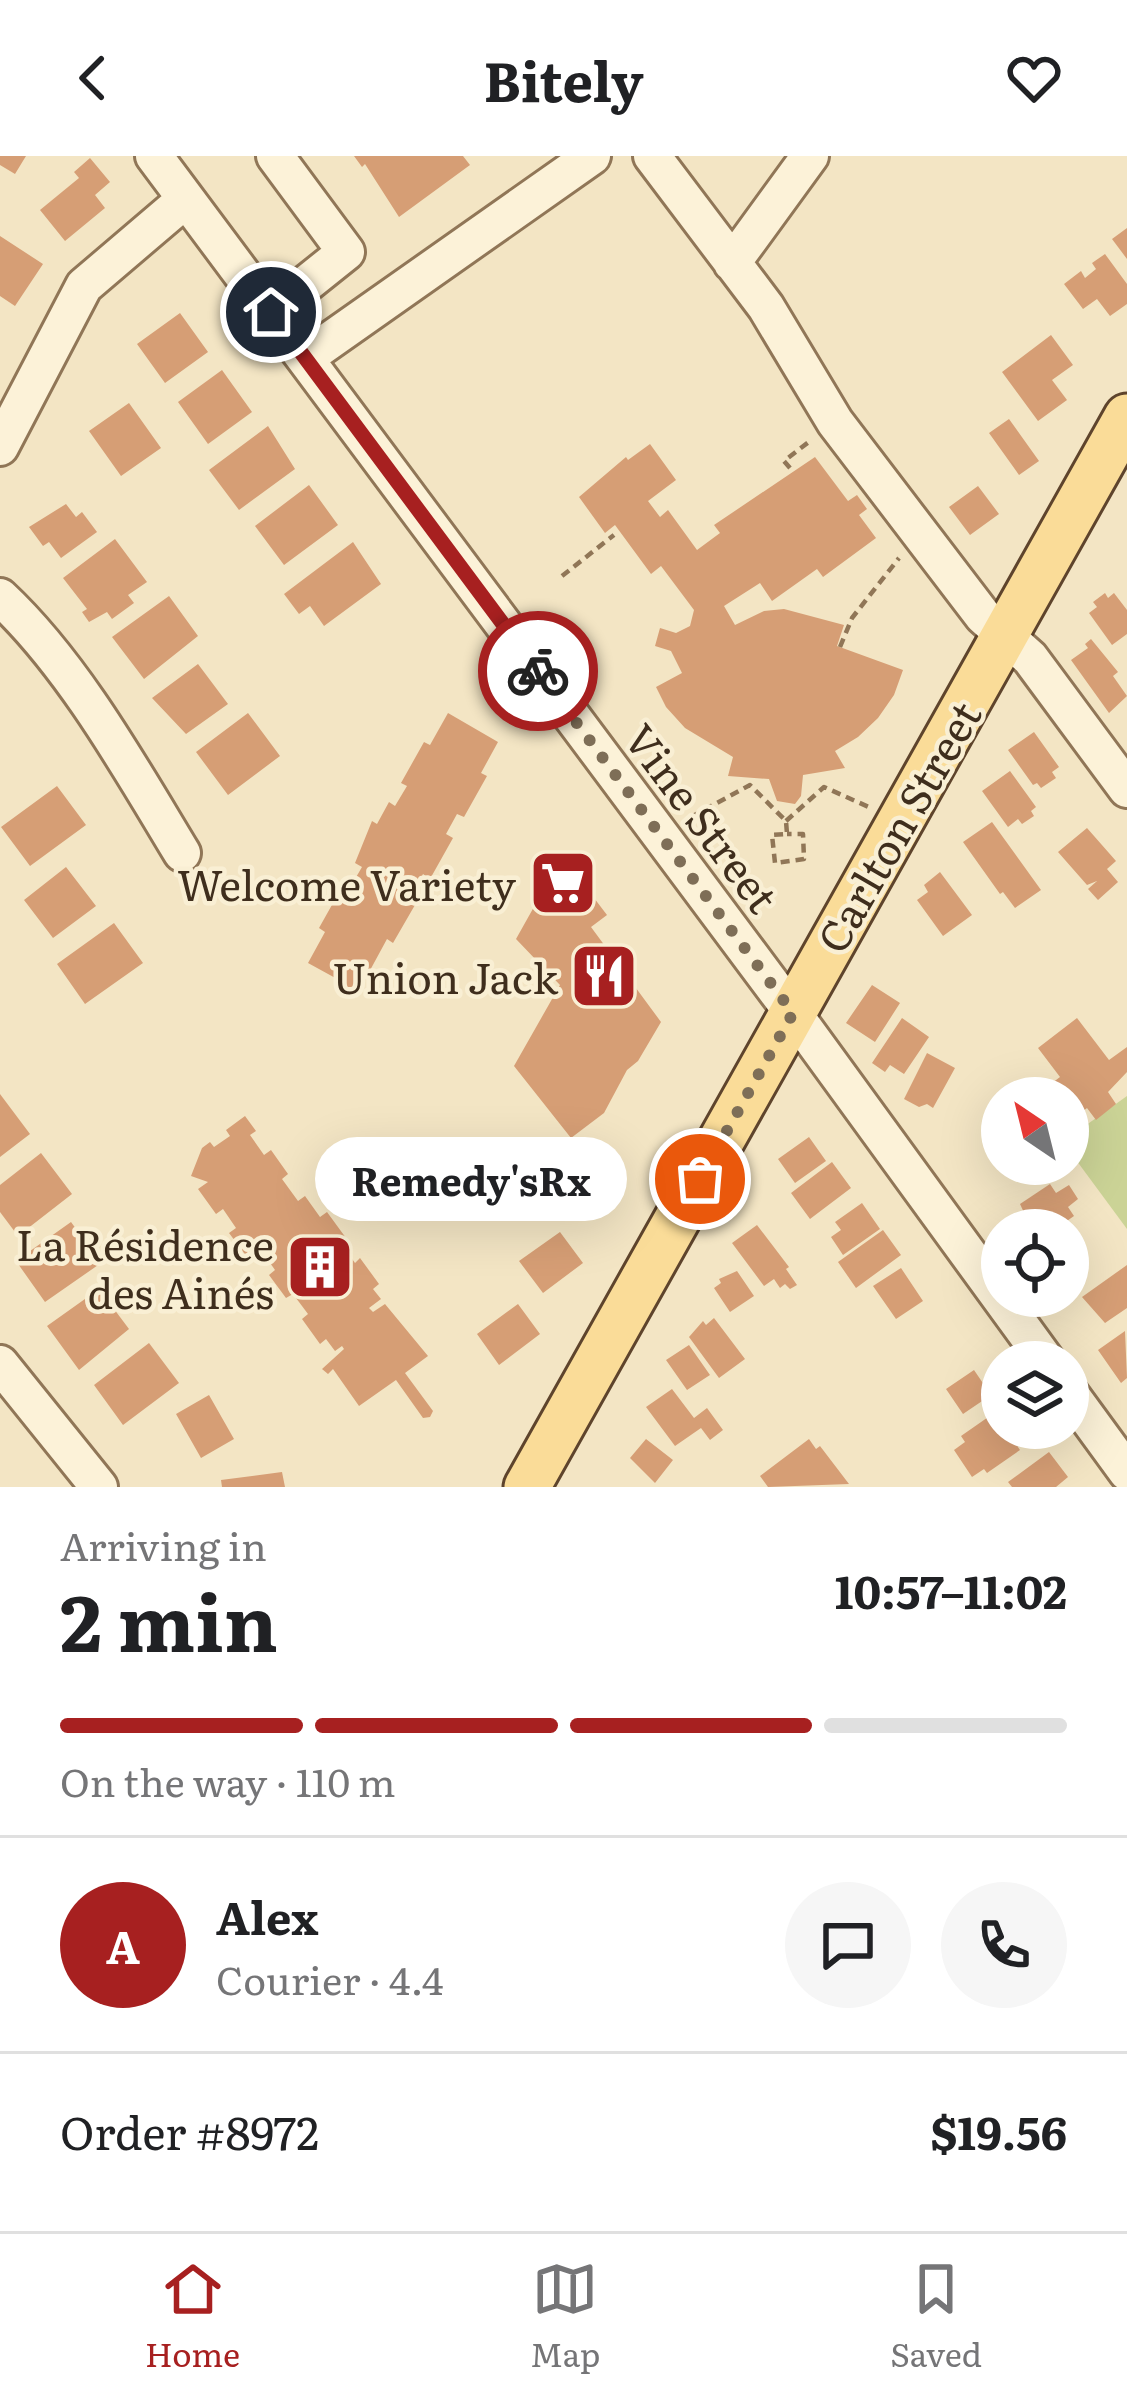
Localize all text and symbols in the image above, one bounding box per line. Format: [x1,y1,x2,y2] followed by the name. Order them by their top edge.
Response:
[484,38,643,119] text: Bitely
[60,45,126,111] icon: back
[1001,45,1067,111] icon: heart
[220,261,322,363] pin
[238,279,304,345] icon: home
[478,611,598,731] courier
[505,638,571,704] icon: bike
[800,689,994,963] street label: Carlton Street
[611,710,795,924] street label: Vine Street
[528,848,598,918] supermarket icon: Welcome Variety
[177,852,517,914] place label: Welcome Variety
[569,941,639,1011] restaurant icon: Union Jack
[332,945,558,1007] place label: Union Jack
[981,1077,1089,1185] north arrow
[981,1077,1089,1449] map controls
[649,1128,751,1230] pin
[316,1137,628,1221] callout: Remedy'sRx
[667,1146,733,1212] icon: bag
[351,1150,591,1208] text: Remedy'sRx
[981,1209,1089,1317] button: locate
[16,1212,274,1322] place label: La Résidence des Ainés
[285,1232,355,1302] building icon: La Résidence des Ainés
[981,1341,1089,1449] button: layers
[60,1515,267,1573] text: Arriving in
[835,1556,1067,1623] text: 10:57–11:02
[60,1560,278,1676] text: 2 min
[60,1751,396,1809] text: On the way · 110 m
[216,1882,318,1949] text: Alex
[785,1882,911,2008] button: chat
[941,1882,1067,2008] button: phone
[106,1911,140,1978] text: A
[216,1949,443,2007] text: Courier · 4.4
[60,2097,319,2164] text: Order #8972
[931,2097,1067,2164] text: $19.56
[145,2256,240,2377] tab: Home
[530,2256,600,2377] tab: Map
[890,2256,982,2377] tab: Saved

